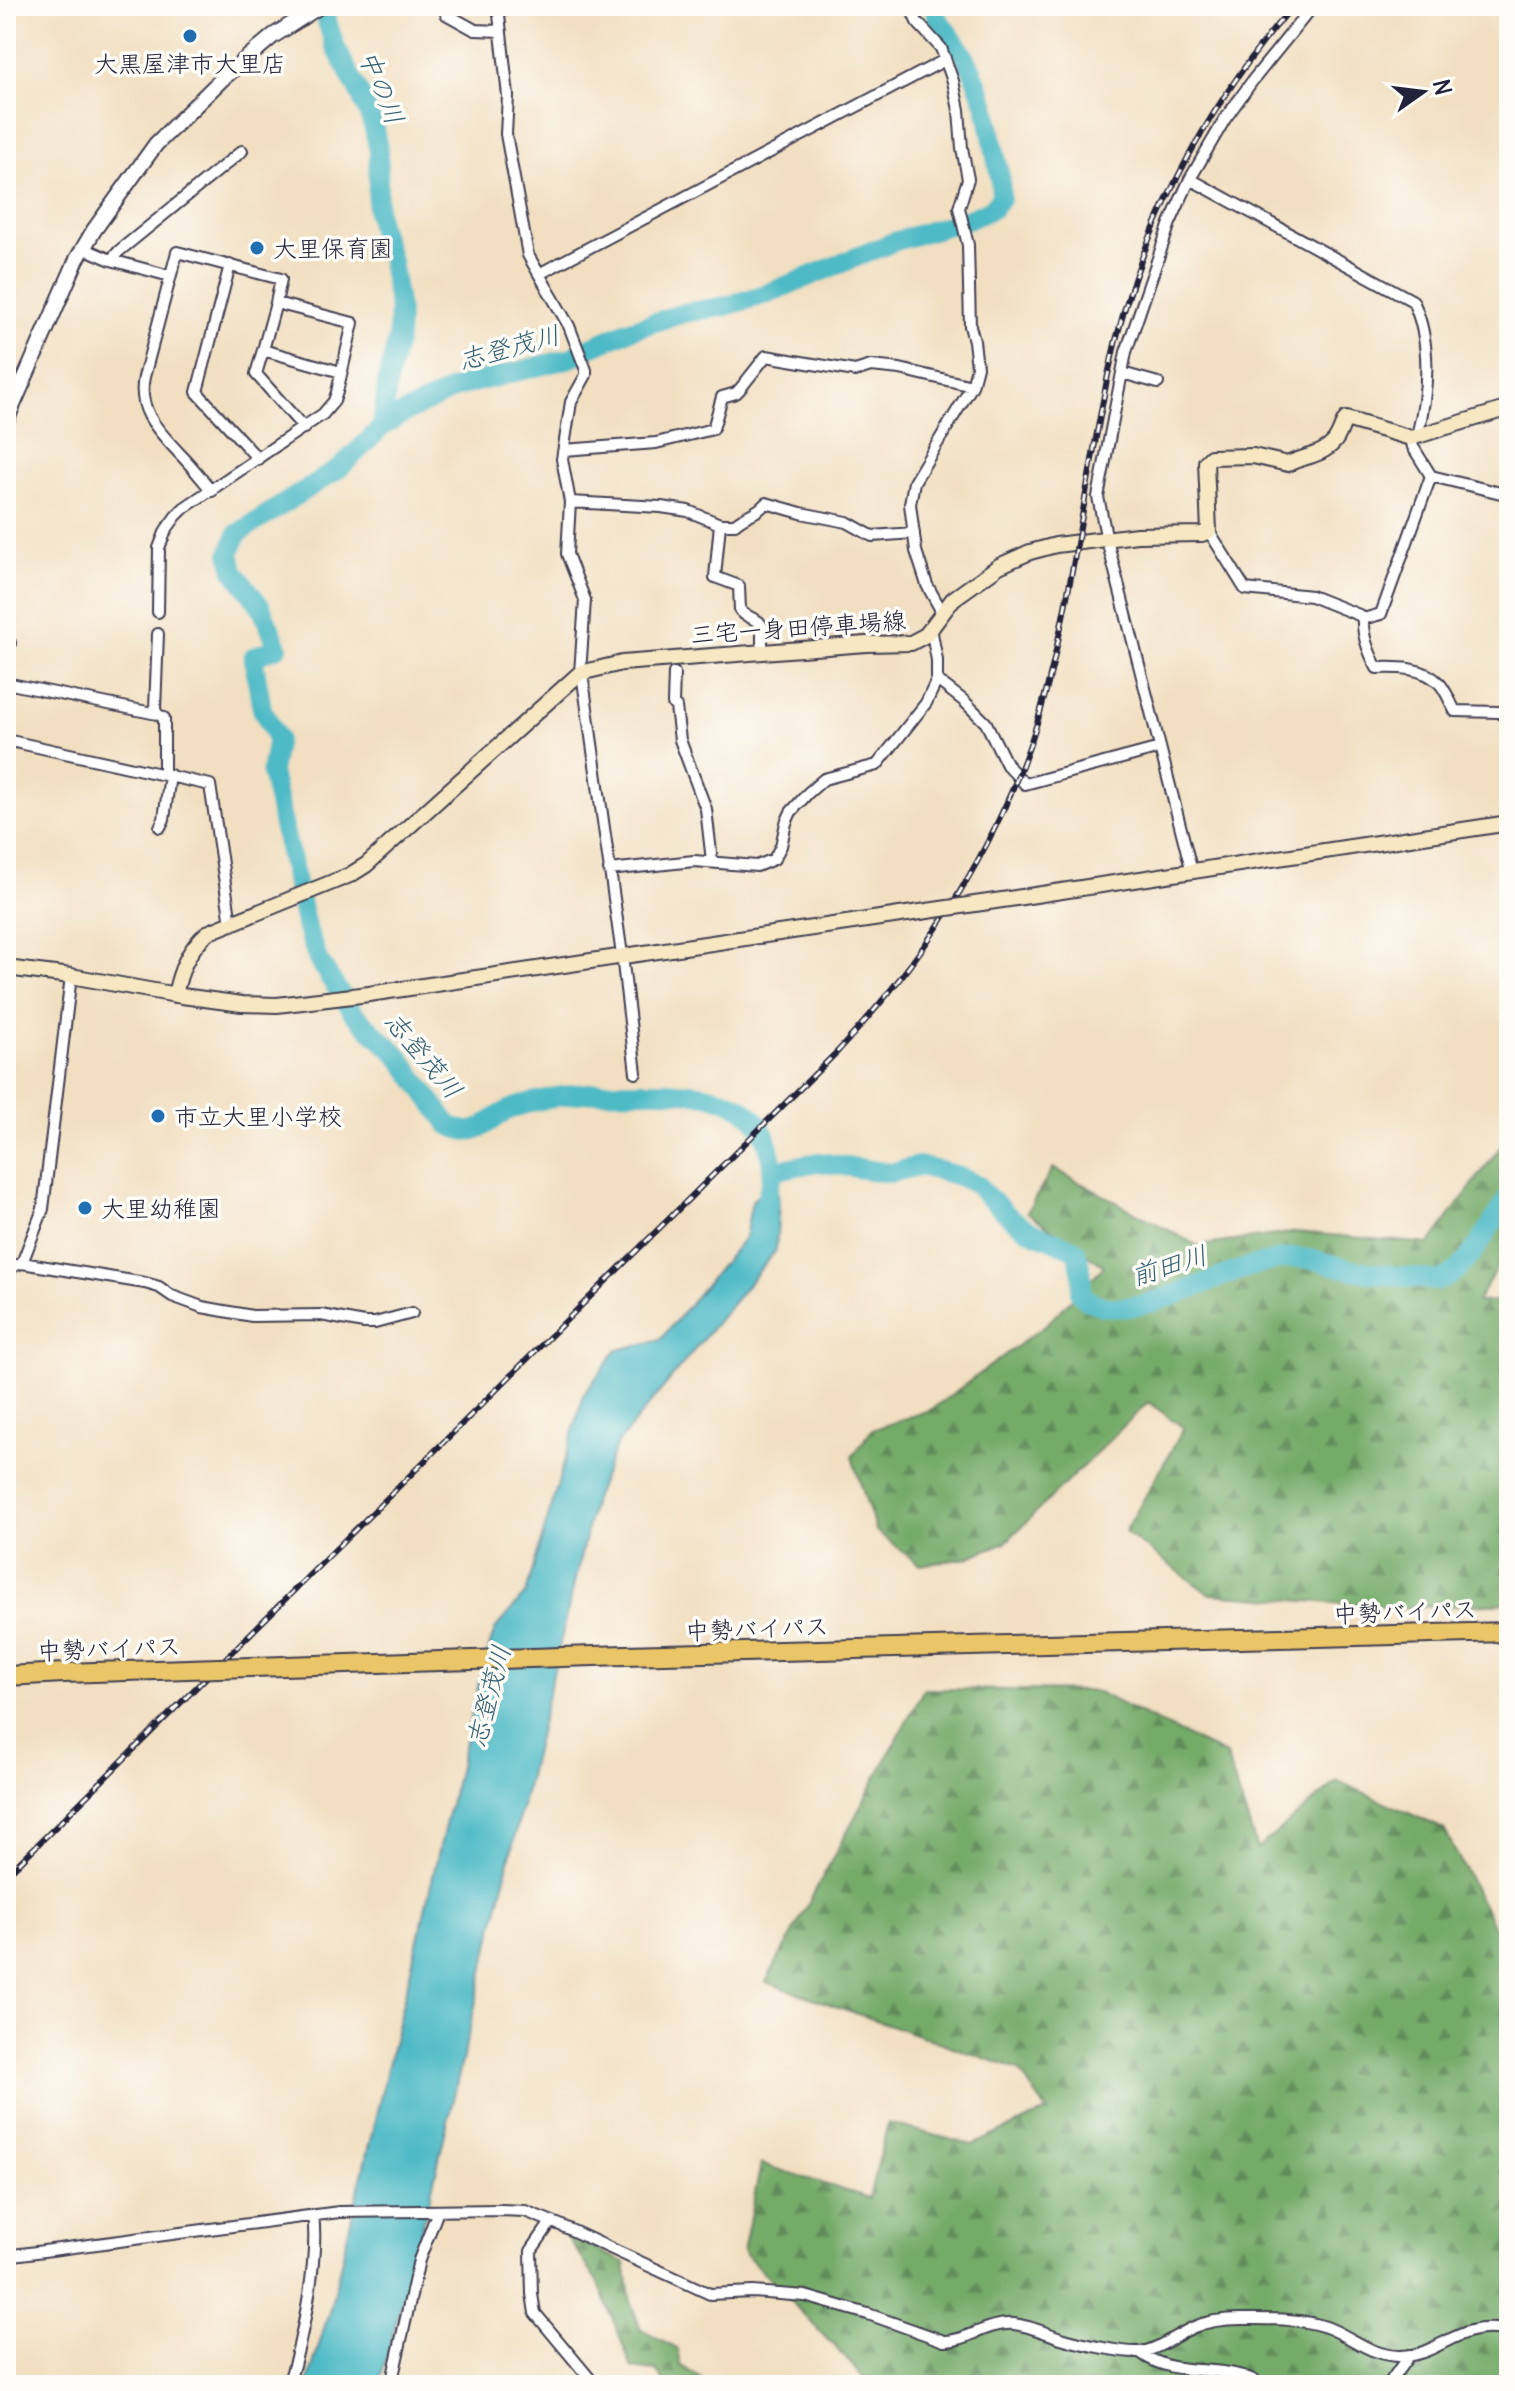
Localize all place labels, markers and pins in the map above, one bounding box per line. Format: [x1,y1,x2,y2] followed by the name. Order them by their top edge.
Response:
[181,27,199,45] marker: 大黒屋津市大里店
[94,48,286,78] place label: 大黒屋津市大里店
[273,233,393,263] place label: 大里保育園
[248,239,266,257] marker: 大里保育園
[174,1101,342,1131] place label: 市立大里小学校
[149,1107,167,1125] marker: 市立大里小学校
[101,1193,221,1223] place label: 大里幼稚園
[76,1199,94,1217] marker: 大里幼稚園

